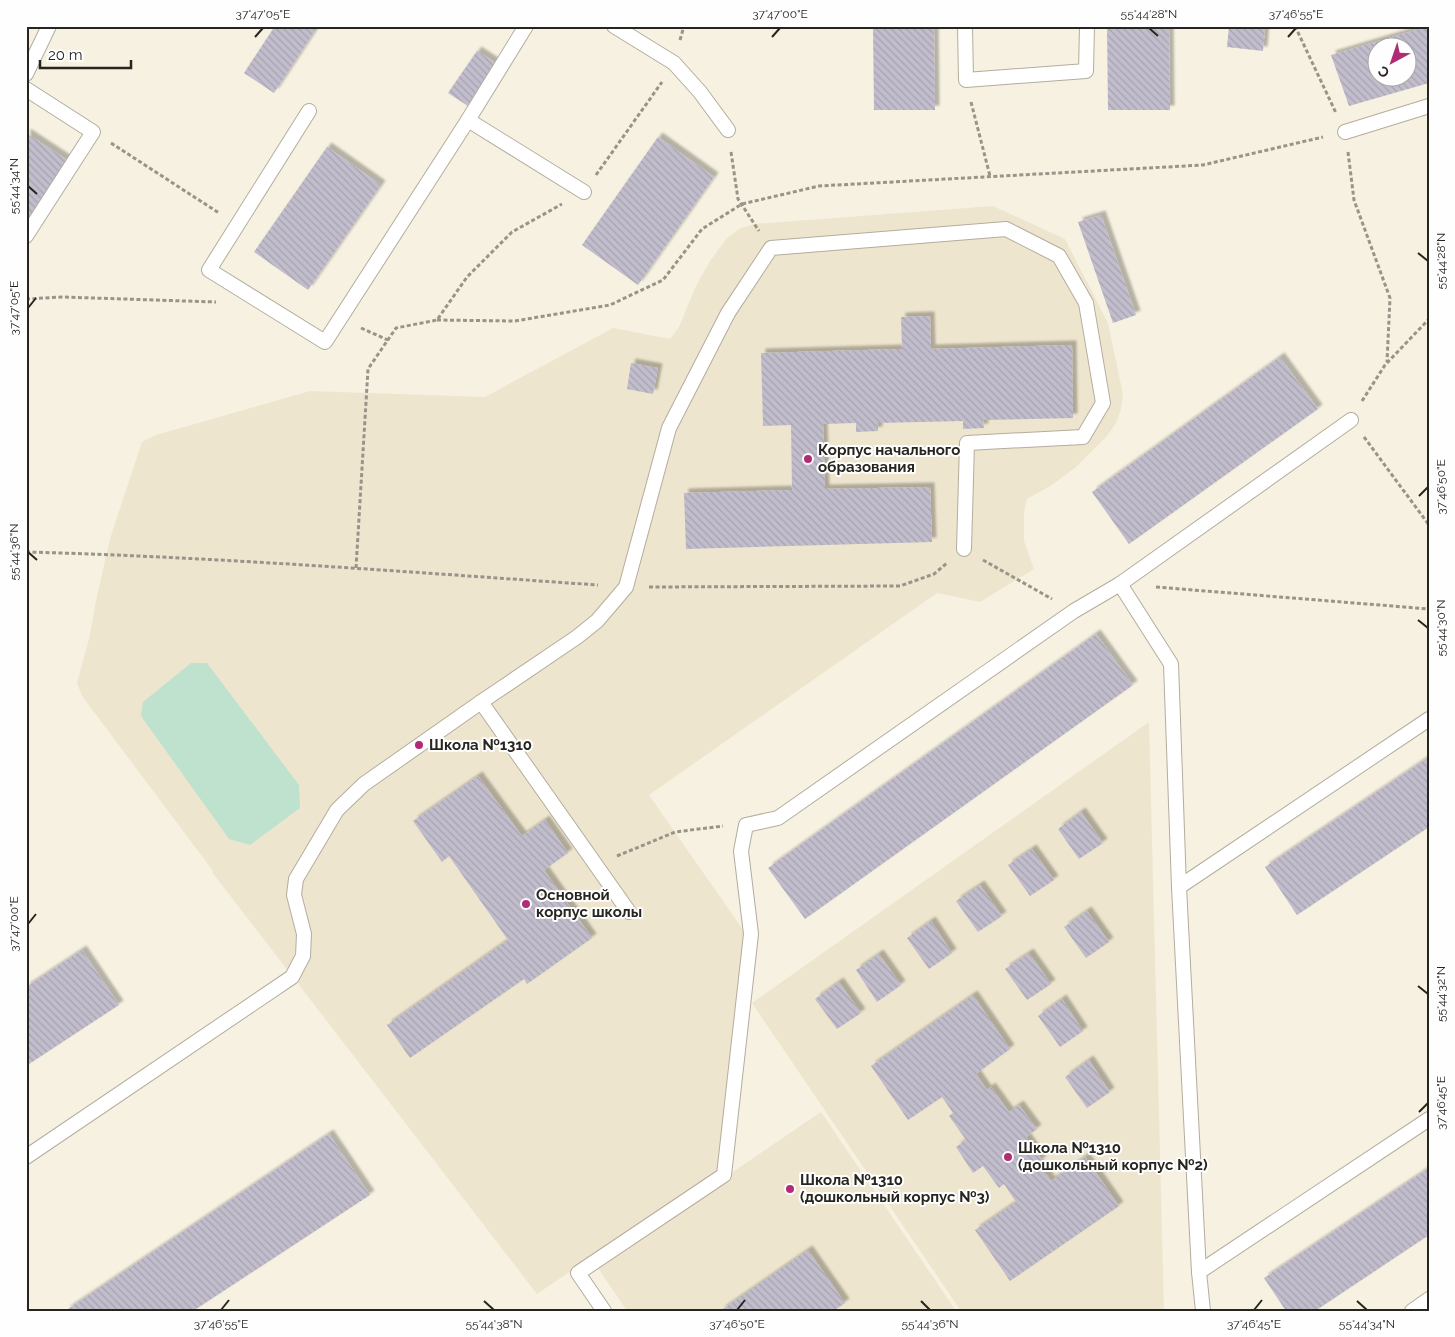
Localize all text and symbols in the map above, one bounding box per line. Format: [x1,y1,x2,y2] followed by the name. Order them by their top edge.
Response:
[236,7,290,21] text: 37°47'05"E
[752,7,808,21] text: 37°47'00"E
[1121,7,1177,21] text: 55°44'28"N
[1269,7,1323,21] text: 37°46'55"E
[40,38,131,70] scale bar
[1368,38,1418,88] north arrow
[48,46,83,64] text: 20 m
[1375,62,1392,81] text: С
[7,158,21,214] text: 55°44'34"N
[1434,233,1448,289] text: 55°44'28"N
[7,281,21,335] text: 37°47'05"E
[818,441,960,476] place label: Корпус начального образования
[802,453,814,465] marker: Корпус начального образования
[1434,459,1448,515] text: 37°46'50"E
[7,524,21,581] text: 55°44'36"N
[1434,599,1448,657] text: 55°44'30"N
[429,736,532,754] place label: Школа №1310
[413,739,425,751] marker: Школа №1310
[536,886,642,921] place label: Основной корпус школы
[7,896,21,952] text: 37°47'00"E
[520,898,532,910] marker: Основной корпус школы
[1434,966,1448,1022] text: 55°44'32"N
[1434,1076,1448,1130] text: 37°46'45"E
[1018,1139,1208,1174] place label: Школа №1310 (дошкольный корпус №2)
[1002,1151,1014,1163] marker: Школа №1310 (дошкольный корпус №2)
[800,1171,990,1206] place label: Школа №1310 (дошкольный корпус №3)
[784,1183,796,1195] marker: Школа №1310 (дошкольный корпус №3)
[194,1317,248,1331] text: 37°46'55"E
[466,1317,522,1331] text: 55°44'38"N
[709,1317,765,1331] text: 37°46'50"E
[902,1317,959,1331] text: 55°44'36"N
[1227,1317,1281,1331] text: 37°46'45"E
[1339,1317,1395,1331] text: 55°44'34"N

